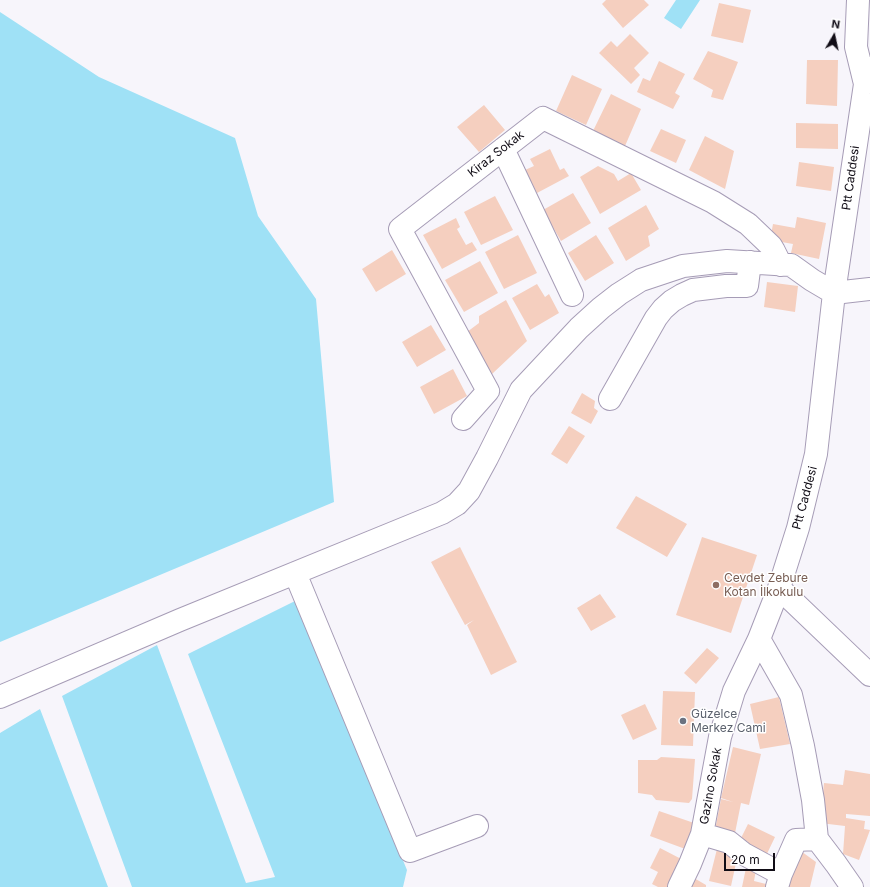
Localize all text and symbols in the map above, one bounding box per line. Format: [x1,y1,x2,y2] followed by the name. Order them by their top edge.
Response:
[814,16,854,56] north arrow
[831,17,841,32] text: N
[465,128,527,180] street label: Kiraz Sokak
[839,145,863,211] street label: Ptt Caddesi
[790,465,820,531] street label: Ptt Caddesi
[724,571,808,599] place label: Cevdet Zebure Kotan İlkokulu
[711,580,721,590] marker: Cevdet Zebure Kotan İlkokulu
[691,707,766,735] place label: Güzelce Merkez Cami
[678,716,688,726] marker: Güzelce Merkez Cami
[697,746,725,826] street label: Gazino Sokak
[726,845,777,871] scale bar
[731,852,760,867] text: 20 m

